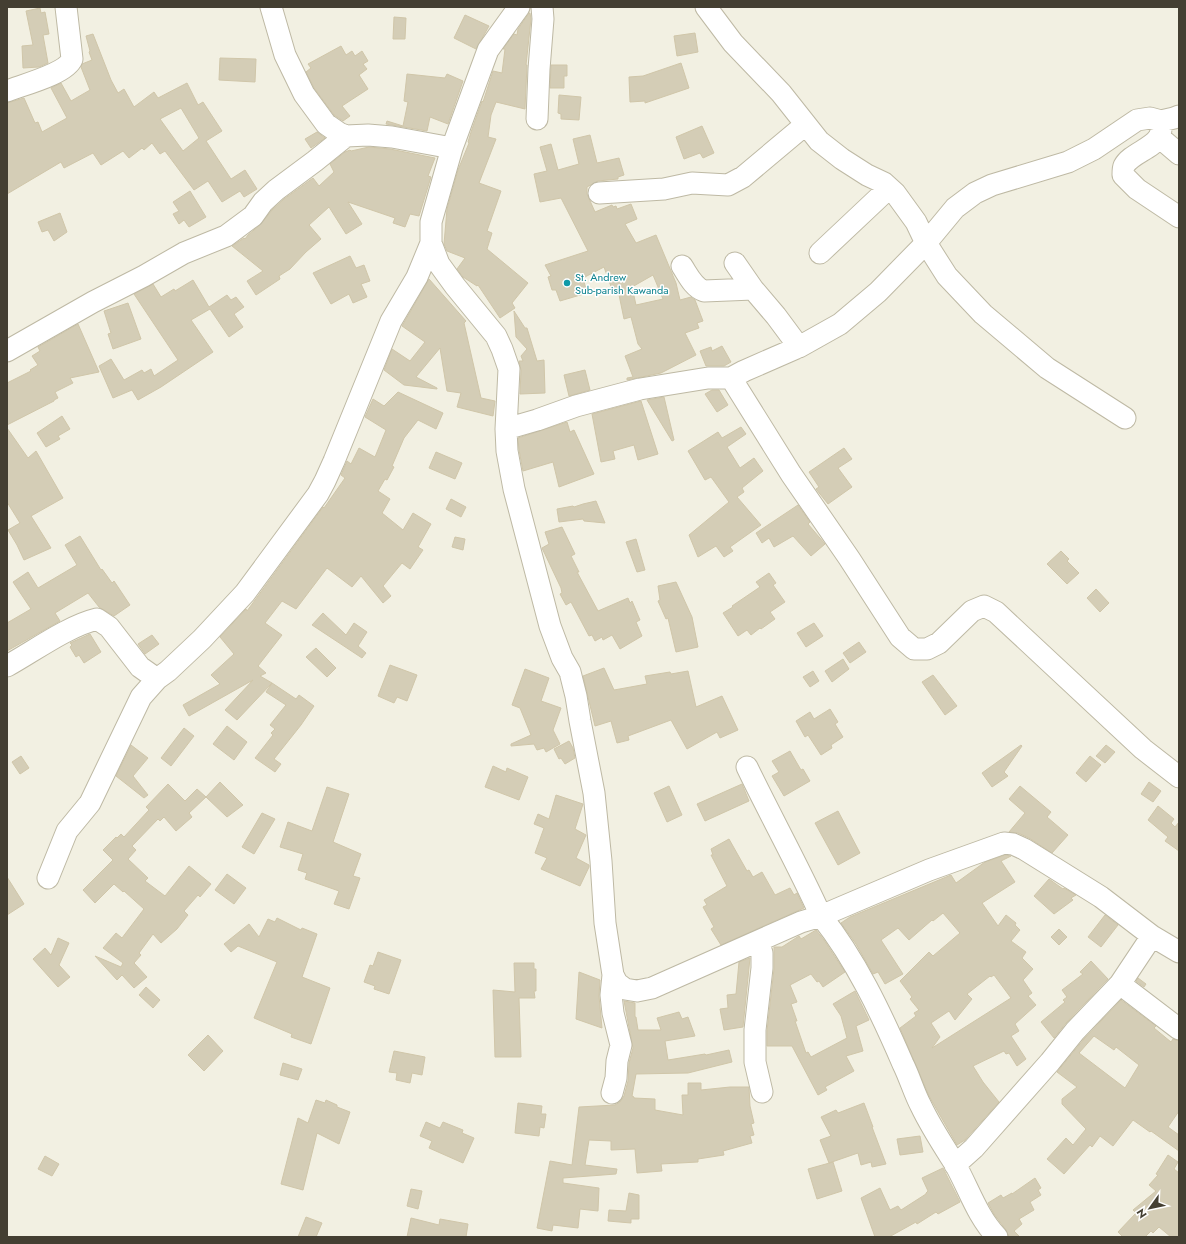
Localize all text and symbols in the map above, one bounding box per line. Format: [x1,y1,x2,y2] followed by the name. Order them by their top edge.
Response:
[575,269,669,298] place label: St. Andrew Sub-parish Kawanda
[562,278,572,288] marker: St. Andrew Sub-parish Kawanda
[1130,1188,1170,1228] north arrow
[1133,1205,1151,1221] text: N

